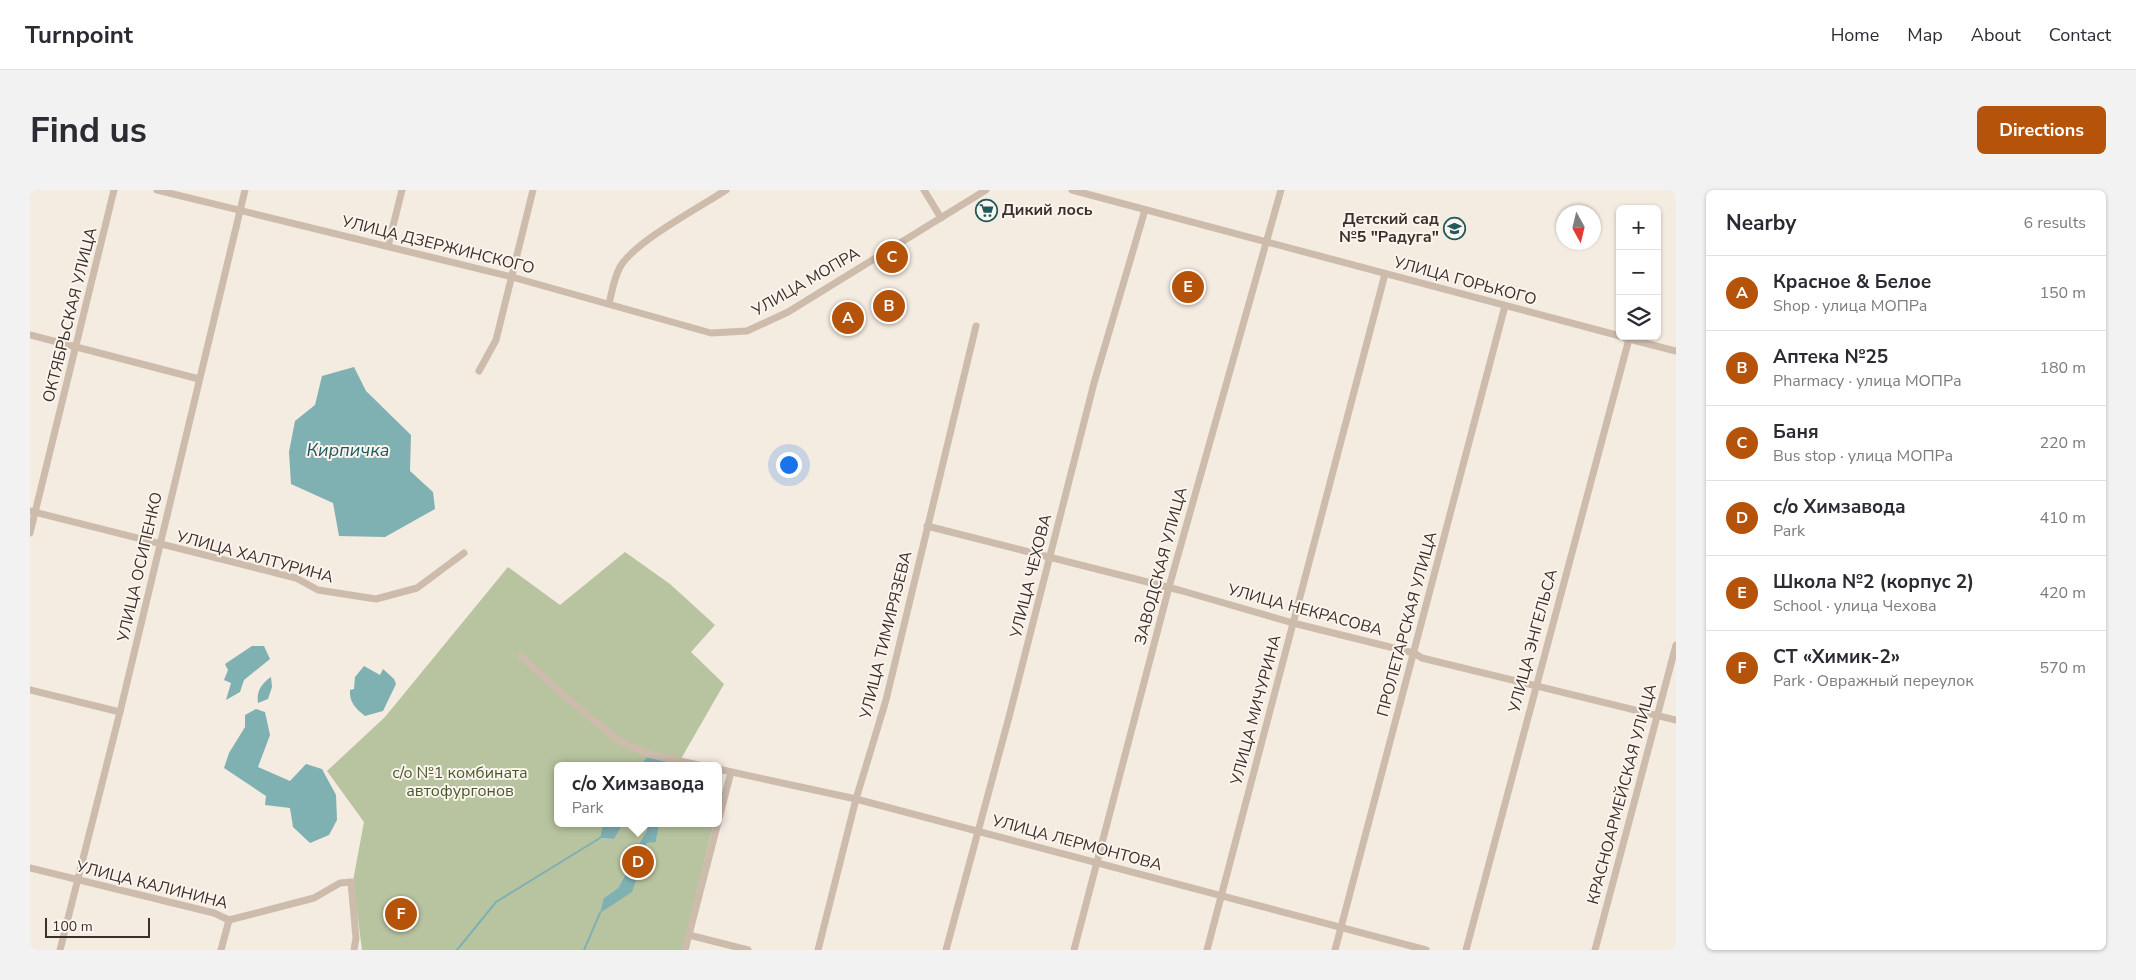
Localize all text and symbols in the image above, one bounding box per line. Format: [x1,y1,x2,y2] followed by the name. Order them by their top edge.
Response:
[25,19,133,51] text: Turnpoint
[1831,23,1879,47] text: Home
[1907,23,1943,47] text: Map
[1971,23,2021,47] text: About
[2049,23,2111,47] text: Contact
[1977,106,2106,154] button: Directions
[30,107,147,154] text: Find us
[974,198,998,222] supermarket icon: Дикий лось
[1002,199,1093,221] place label: Дикий лось
[1556,205,1601,250] north arrow
[1616,205,1661,340] map controls
[1616,205,1661,250] button: +
[1339,208,1439,248] place label: Детский сад №5 "Радуга"
[1726,209,1796,237] text: Nearby
[338,210,537,280] street label: УЛИЦА ДЗЕРЖИНСКОГО
[2024,212,2086,234] text: 6 results
[1443,216,1467,240] school or university icon: Детский сад №5 "Радуга"
[38,225,102,405] street label: ОКТЯБРЬСКАЯ УЛИЦА
[876,238,908,276] pin: C
[747,242,864,322] street label: УЛИЦА МОПРА
[1616,250,1661,295] button: −
[1390,251,1539,311] street label: УЛИЦА ГОРЬКОГО
[1172,268,1204,306] pin: E
[1773,269,1931,295] text: Красное & Белое
[1736,282,1748,304] text: A
[2039,282,2086,304] text: 150 m
[873,287,905,325] pin: B
[1616,295,1661,340] button: layers
[1773,295,1927,317] text: Shop · улица МОПРа
[832,299,864,337] pin: A
[1773,344,1888,370] text: Аптека №25
[1736,357,1748,379] text: B
[2039,357,2086,379] text: 180 m
[1773,370,1962,392] text: Pharmacy · улица МОПРа
[1773,419,1819,445] text: Баня
[1737,432,1747,454] text: C
[2039,432,2086,454] text: 220 m
[307,438,389,462] water label: Кирпичка
[1773,445,1953,467] text: Bus stop · улица МОПРа
[776,452,802,478] your location
[1129,484,1193,647] street label: ЗАВОДСКАЯ УЛИЦА
[112,490,168,645] street label: УЛИЦА ОСИПЕНКО
[1773,494,1906,520] text: с/о Химзавода
[1736,507,1748,529] text: D
[2039,507,2086,529] text: 410 m
[1005,511,1057,641] street label: УЛИЦА ЧЕХОВА
[1773,520,1805,542] text: Park
[173,525,336,589] street label: УЛИЦА ХАЛТУРИНА
[1372,529,1442,719] street label: ПРОЛЕТАРСКАЯ УЛИЦА
[854,549,918,722] street label: УЛИЦА ТИМИРЯЗЕВА
[1503,566,1563,716] street label: УЛИЦА ЭНГЕЛЬСА
[1773,569,1974,595] text: Школа №2 (корпус 2)
[1224,578,1385,641] street label: УЛИЦА НЕКРАСОВА
[1737,582,1747,604] text: E
[2039,582,2086,604] text: 420 m
[1773,595,1937,617] text: School · улица Чехова
[1225,632,1287,789] street label: УЛИЦА МИЧУРИНА
[1773,644,1900,670] text: СТ «Химик-2»
[1738,657,1747,679] text: F
[2039,657,2086,679] text: 570 m
[1773,670,1974,692] text: Park · Овражный переулок
[1582,681,1662,907] street label: КРАСНОАРМЕЙСКАЯ УЛИЦА
[392,762,528,802] park label: с/о №1 комбината автофургонов
[554,762,722,827] popup
[572,771,704,797] text: с/о Химзавода
[572,797,604,819] text: Park
[988,809,1165,876] street label: УЛИЦА ЛЕРМОНТОВА
[622,843,654,881] pin: D
[73,855,230,915] street label: УЛИЦА КАЛИНИНА
[385,895,417,933] pin: F
[45,915,150,938] scale bar
[52,917,93,936] text: 100 m

